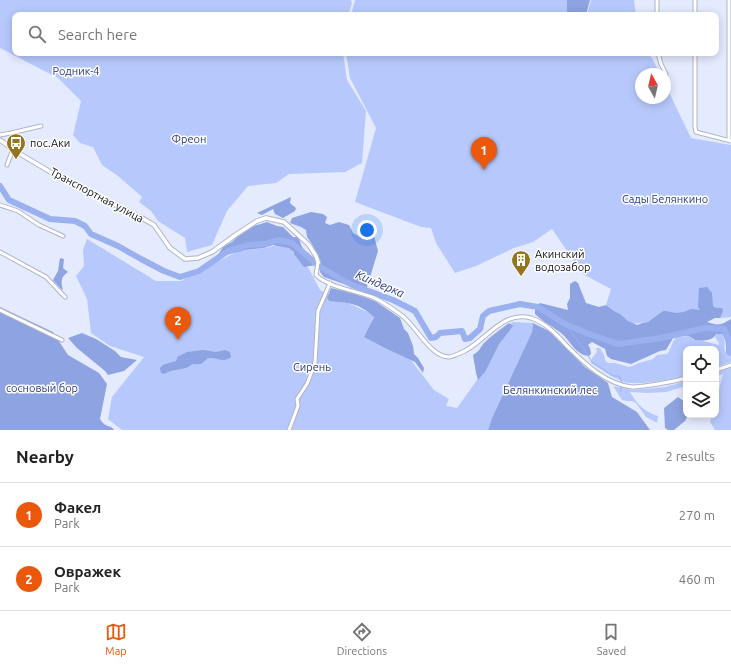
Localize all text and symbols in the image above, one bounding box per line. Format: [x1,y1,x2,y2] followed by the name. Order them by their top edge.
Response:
[12,12,719,56] search box
[26,23,48,45] icon: search
[58,26,137,43] text: Search here
[52,65,100,77] park label: Родник-4
[635,68,671,104] north arrow
[5,132,27,160] bus stop icon: пос.Аки
[172,133,206,145] park label: Фреон
[30,137,70,149] place label: пос.Аки
[471,137,497,170] pin: 1
[48,165,146,225] street label: Транспортная улица
[622,193,708,205] park label: Сады Белянкино
[357,220,377,240] your location
[535,248,591,273] place label: Акинский водозабор
[510,249,532,277] building icon: Акинский водозабор
[354,268,407,300] water label: Киндерка
[165,307,191,340] pin: 2
[683,346,719,418] map controls
[683,346,719,382] button: locate
[293,361,331,373] park label: Сирень
[6,382,78,394] park label: сосновый бор
[683,382,719,418] button: layers
[503,384,597,396] park label: Белянкинский лес
[16,447,74,466] text: Nearby
[665,449,715,463] text: 2 results
[54,499,101,516] text: Факел
[25,508,33,522] text: 1
[679,508,715,522] text: 270 m
[54,516,80,530] text: Park
[54,563,121,580] text: Овражек
[25,572,33,586] text: 2
[679,572,715,586] text: 460 m
[54,580,80,594] text: Park
[105,621,127,657] tab: Map
[337,621,387,657] tab: Directions
[597,621,626,657] tab: Saved

